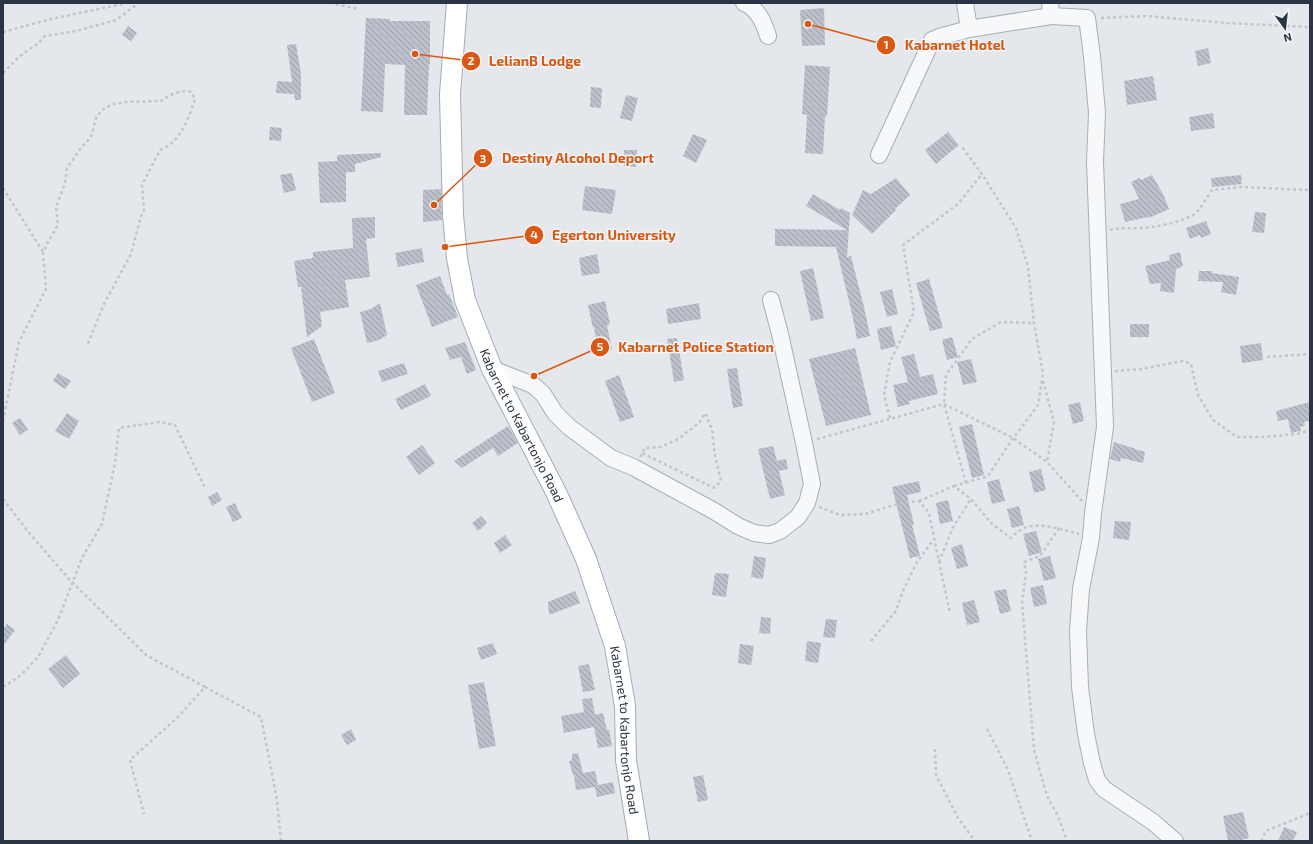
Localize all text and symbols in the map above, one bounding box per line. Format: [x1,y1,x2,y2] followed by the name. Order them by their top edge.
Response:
[1265,8,1305,48] north arrow
[1282,31,1293,45] text: N
[876,32,1013,58] callout: Kabarnet Hotel
[905,36,1006,53] text: Kabarnet Hotel
[883,37,889,51] text: 1
[461,48,589,74] callout: LelianB Lodge
[489,52,581,69] text: LelianB Lodge
[468,53,475,67] text: 2
[473,145,663,171] callout: Destiny Alcohol Deport
[502,149,654,166] text: Destiny Alcohol Deport
[480,151,487,165] text: 3
[524,222,684,248] callout: Egerton University
[552,226,676,243] text: Egerton University
[530,227,538,241] text: 4
[590,334,781,360] callout: Kabarnet Police Station
[618,338,774,355] text: Kabarnet Police Station
[597,339,604,353] text: 5
[477,346,567,504] street label: Kabarnet to Kabartonjo Road
[607,645,643,816] street label: Kabarnet to Kabartonjo Road

